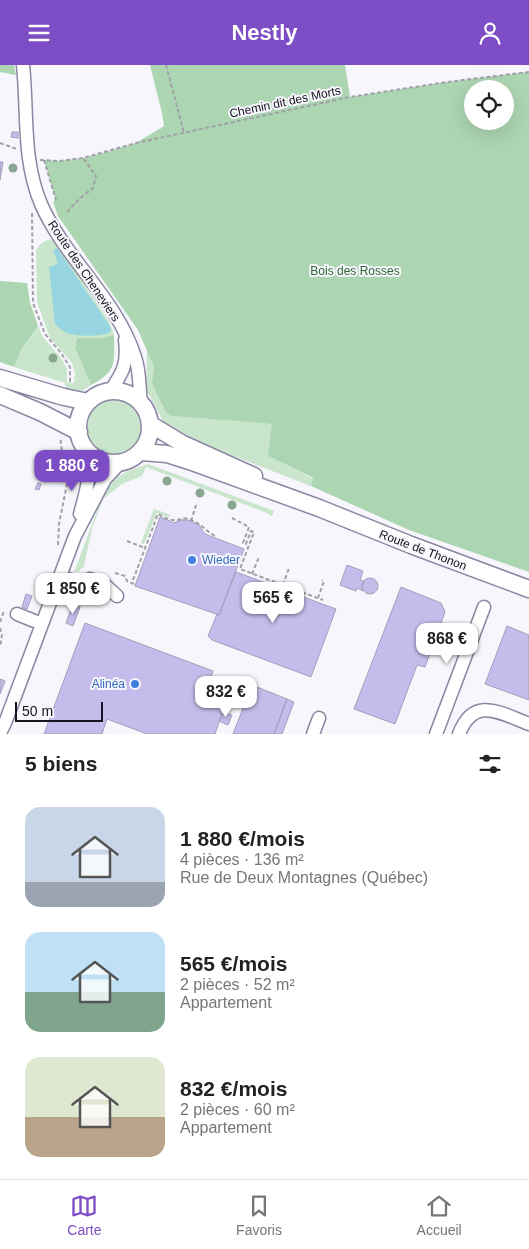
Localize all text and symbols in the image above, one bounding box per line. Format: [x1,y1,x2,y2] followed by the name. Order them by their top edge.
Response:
[25,19,53,47] icon: menu
[476,19,504,47] icon: person
[231,20,298,45] text: Nestly
[464,80,514,130] map controls
[464,80,514,130] button: locate
[228,83,342,121] street label: Chemin dit des Morts
[45,218,123,324] street label: Route des Cheneviers
[310,264,400,278] park label: Bois des Rosses
[26,449,118,492] pin: 1 880 €
[45,457,99,474] text: 1 880 €
[377,527,469,573] street label: Route de Thonon
[202,553,240,567] place label: Wieder
[186,554,198,566] marker: Wieder
[27,573,119,615] pin: 1 850 €
[46,580,100,597] text: 1 850 €
[238,581,308,624] pin: 565 €
[253,589,293,606] text: 565 €
[412,623,482,665] pin: 868 €
[427,630,467,647] text: 868 €
[191,675,261,718] pin: 832 €
[92,677,125,691] place label: Alinéa
[129,678,141,690] marker: Alinéa
[206,683,246,700] text: 832 €
[15,699,102,722] scale bar
[22,703,53,719] text: 50 m
[476,750,504,778] icon: filters
[25,752,97,775] text: 5 biens
[65,827,125,887] icon: home
[180,827,305,850] text: 1 880 €/mois
[180,851,304,868] text: 4 pièces · 136 m²
[180,869,428,886] text: Rue de Deux Montagnes (Québec)
[65,952,125,1012] icon: home
[180,952,287,975] text: 565 €/mois
[180,976,295,993] text: 2 pièces · 52 m²
[180,994,272,1011] text: Appartement
[65,1077,125,1137] icon: home
[180,1077,287,1100] text: 832 €/mois
[180,1101,295,1118] text: 2 pièces · 60 m²
[180,1119,272,1136] text: Appartement
[67,1192,102,1238] tab: Carte
[236,1192,282,1238] tab: Favoris
[417,1192,462,1238] tab: Accueil

